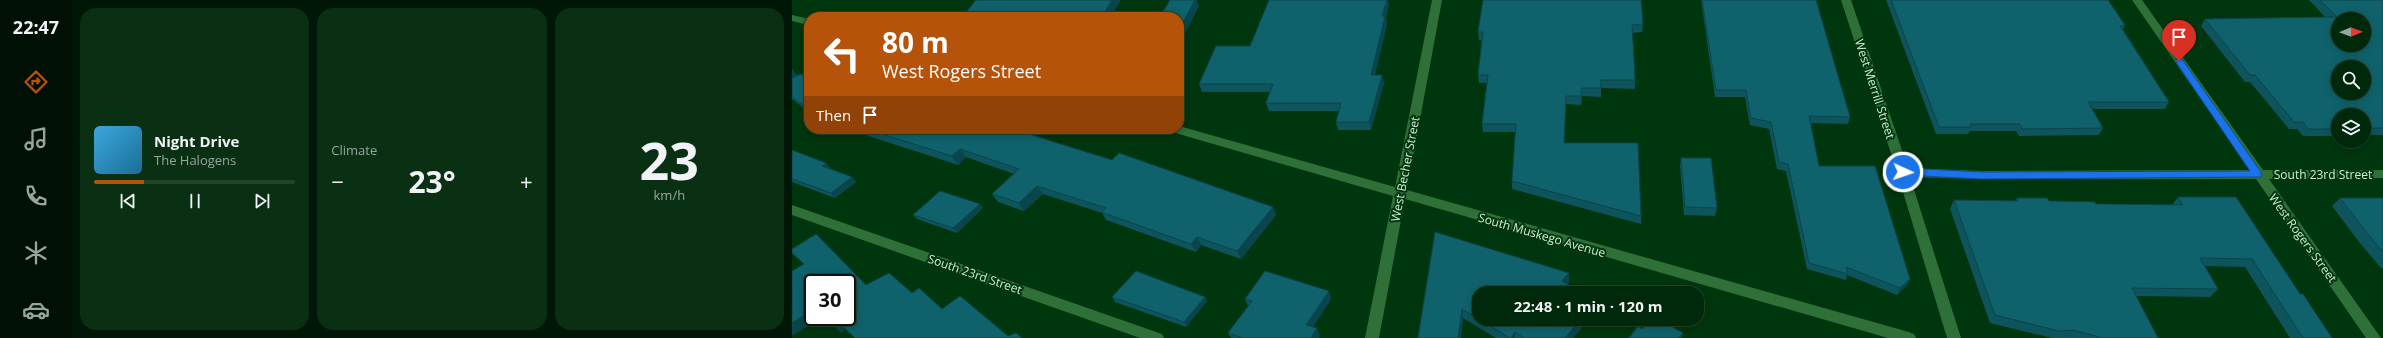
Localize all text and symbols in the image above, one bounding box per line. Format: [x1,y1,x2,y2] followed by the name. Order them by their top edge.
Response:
[2331,12,2371,52] north arrow
[2331,12,2371,148] map controls
[13,15,59,39] text: 22:47
[2162,20,2196,61] pin
[882,23,949,61] text: 80 m
[2168,26,2190,48] icon: arrive
[816,28,868,80] icon: left
[1851,37,1899,141] street label: West Merrill Street
[882,59,1041,83] text: West Rogers Street
[2331,60,2371,100] button: search
[22,68,50,96] icon: directions
[859,104,881,126] icon: arrive
[816,105,851,125] text: Then
[2331,108,2371,148] button: layers
[1386,115,1424,223] street label: West Becher Street
[640,124,699,195] text: 23
[22,125,50,153] icon: music
[154,131,239,151] text: Night Drive
[331,141,377,159] text: Climate
[154,151,236,169] text: The Halogens
[1882,151,1924,193] position arrow
[408,161,456,202] text: 23°
[331,166,344,196] text: −
[520,166,533,196] text: +
[2274,166,2372,183] street label: South 23rd Street
[22,182,50,210] icon: phone
[654,186,685,204] text: km/h
[117,190,139,212] icon: previous
[184,190,206,212] icon: pause
[251,190,273,212] icon: next
[2265,190,2341,286] street label: West Rogers Street
[1476,209,1608,261] street label: South Muskego Avenue
[22,239,50,267] icon: climate
[926,250,1024,298] street label: South 23rd Street
[804,274,856,326] speed limit sign: 30
[22,296,50,324] icon: car
[1514,296,1662,316] text: 22:48 · 1 min · 120 m

